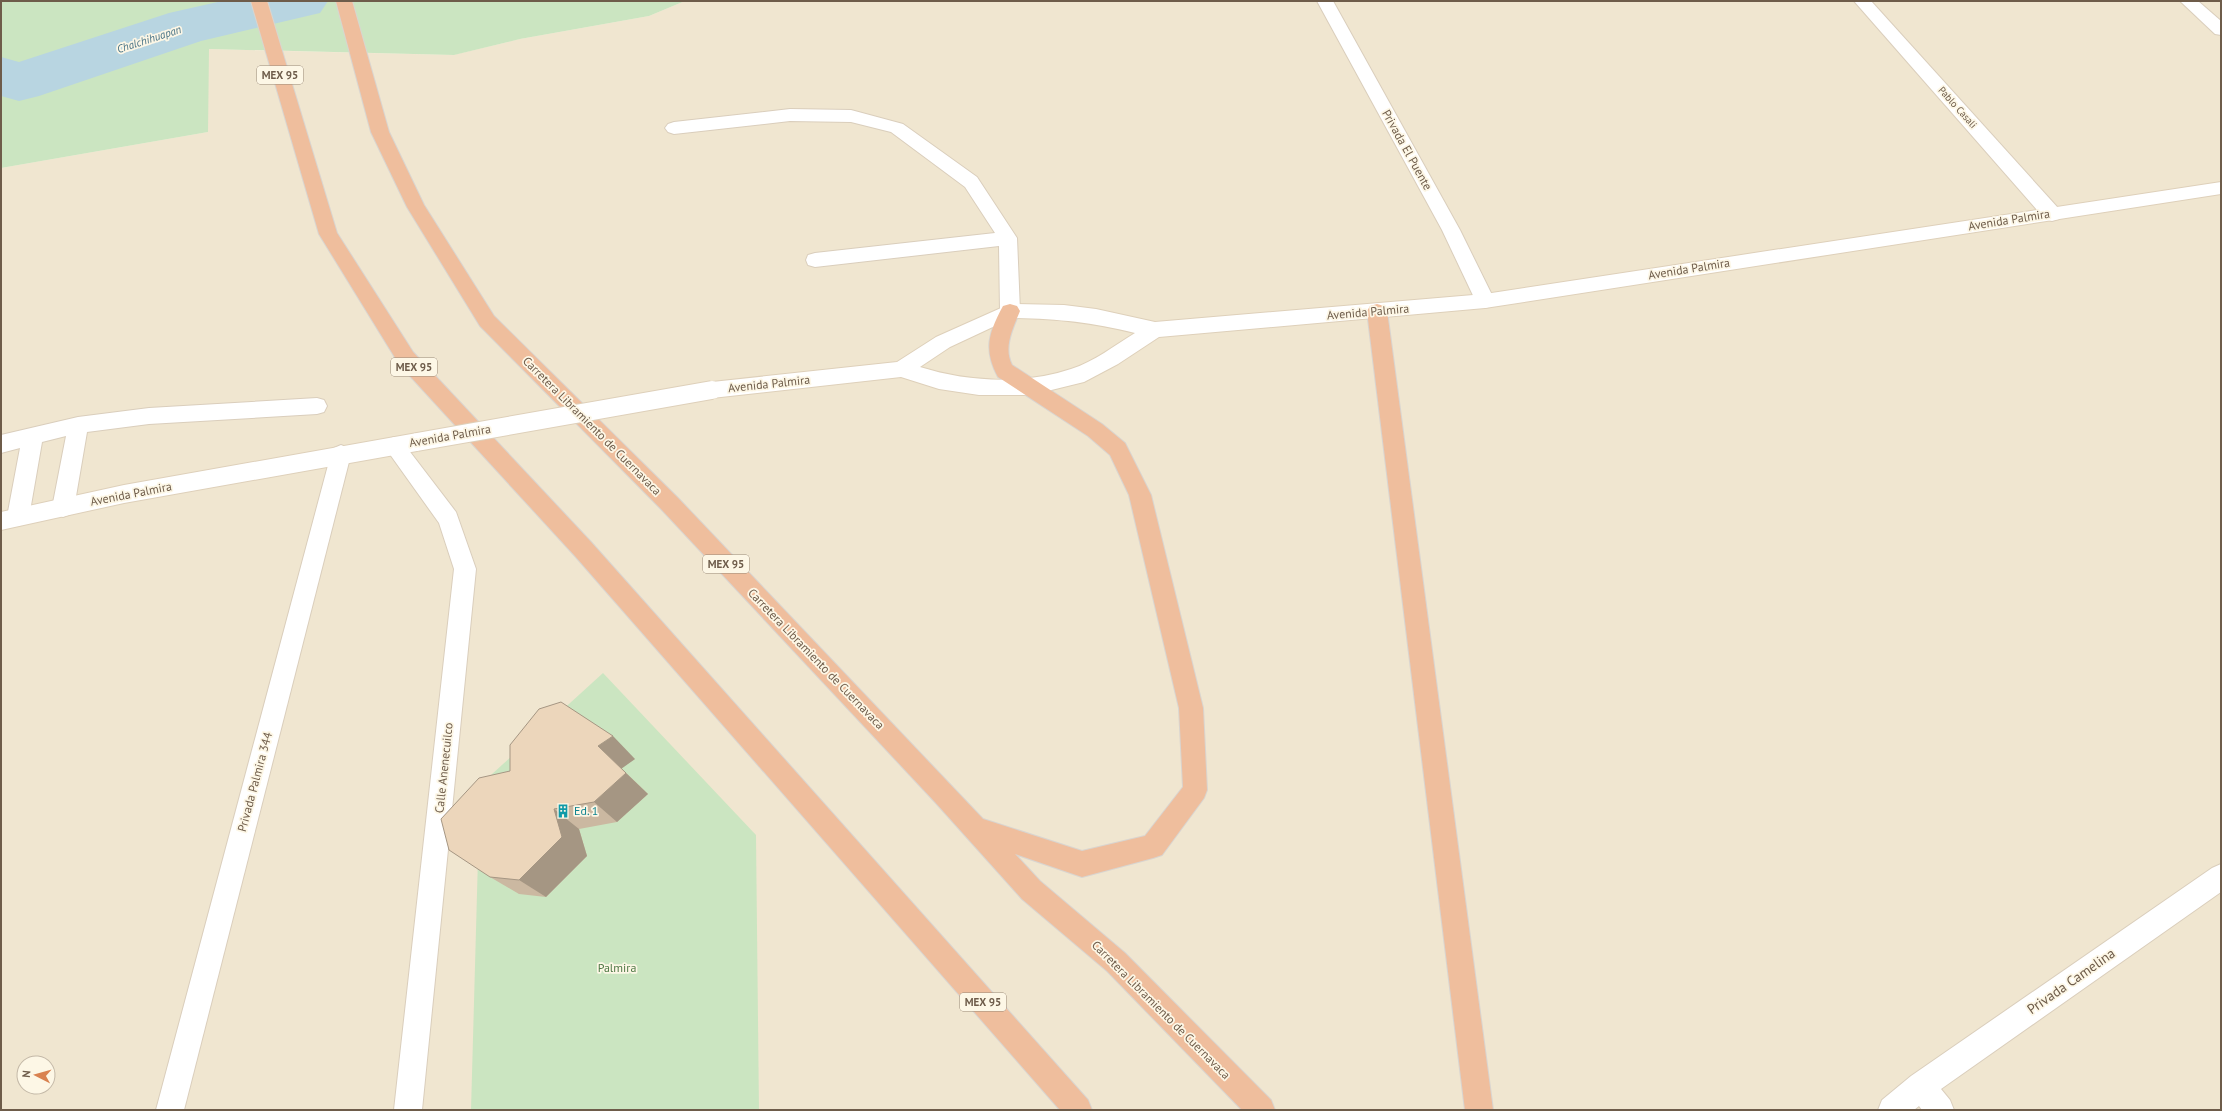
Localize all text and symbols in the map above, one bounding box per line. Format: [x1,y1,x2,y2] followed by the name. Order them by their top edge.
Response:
[115,22,183,56] water label: Chalchihuapan
[257,66,303,84] road number: MEX 95
[1935,84,1980,131] street label: Pablo Casali
[1379,107,1436,193] street label: Privada El Puente
[1967,206,2051,233] street label: Avenida Palmira
[1647,255,1731,282] street label: Avenida Palmira
[1326,300,1410,323] street label: Avenida Palmira
[520,353,665,498] street label: Carretera Libramiento de Cuernavaca
[391,358,437,376] road number: MEX 95
[727,372,811,395] street label: Avenida Palmira
[408,421,492,450] street label: Avenida Palmira
[89,478,173,509] street label: Avenida Palmira
[703,555,749,573] road number: MEX 95
[745,585,888,732] street label: Carretera Libramiento de Cuernavaca
[431,722,456,814] street label: Calle Anenecuilco
[234,730,275,833] street label: Privada Palmira 344
[555,803,571,819] building icon: Ed. 1
[574,803,598,818] place label: Ed. 1
[1089,937,1234,1082] street label: Carretera Libramiento de Cuernavaca
[2023,944,2119,1018] street label: Privada Camelina
[598,960,636,975] park label: Palmira
[960,993,1006,1011] road number: MEX 95
[16,1055,56,1095] north arrow
[19,1070,33,1078] text: N

